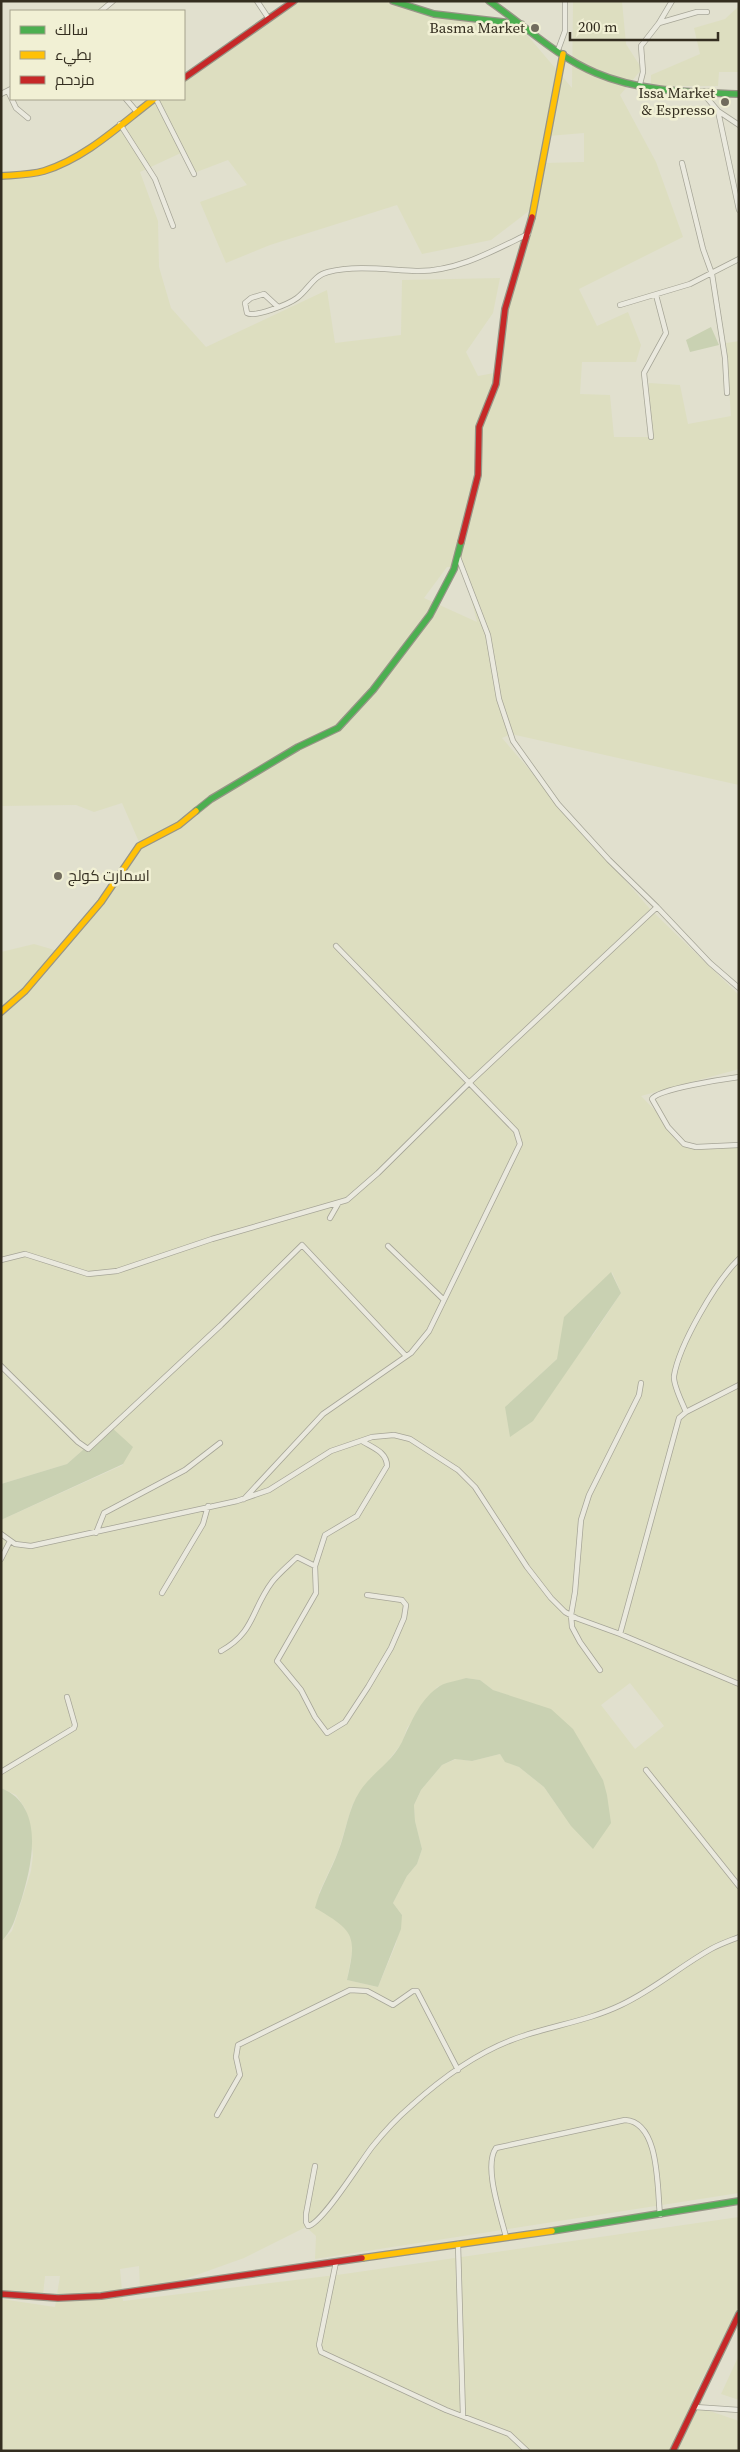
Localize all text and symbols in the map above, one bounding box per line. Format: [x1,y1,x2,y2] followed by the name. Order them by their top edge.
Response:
[10,10,185,100] legend
[570,10,718,42] scale bar
[578,16,618,37] text: 200 m
[429,17,525,38] place label: Basma Market
[55,19,88,40] text: سالك
[529,22,541,34] marker: Basma Market
[55,44,92,67] text: بطيء
[55,69,95,90] text: مزدحم
[638,82,715,120] place label: Issa Market & Espresso
[719,96,731,108] marker: Issa Market & Espresso
[68,865,150,887] place label: اسمارت كولج
[52,870,64,882] marker: اسمارت كولج

